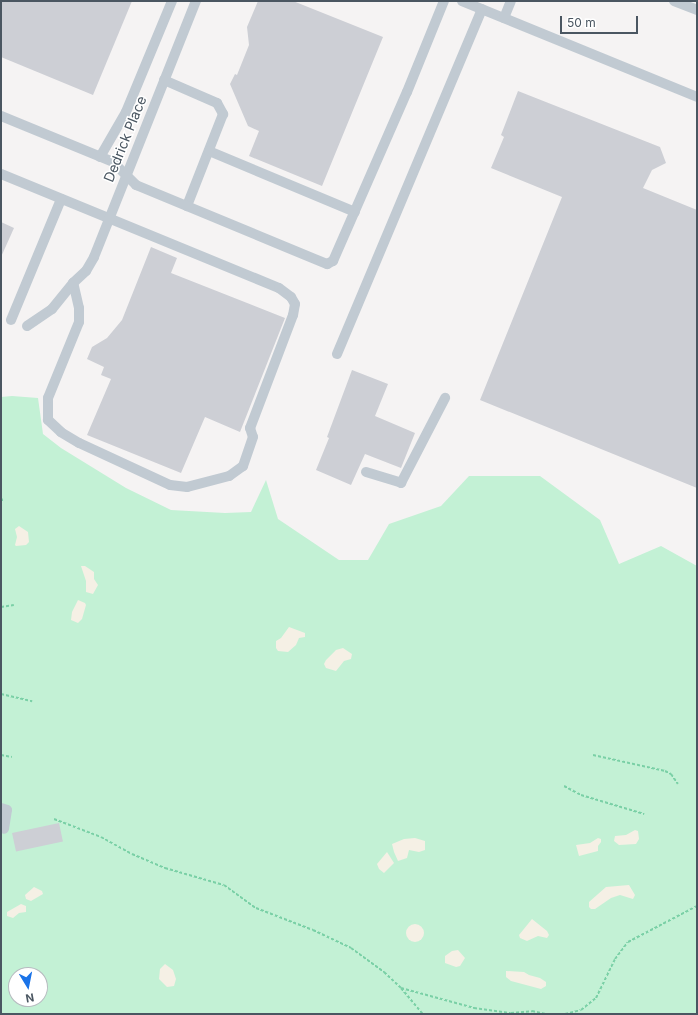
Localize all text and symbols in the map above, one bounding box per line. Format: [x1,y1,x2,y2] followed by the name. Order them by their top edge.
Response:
[562,8,640,34] scale bar
[567,15,596,30] text: 50 m
[100,93,150,185] street label: Dedrick Place
[8,967,48,1007] north arrow
[25,990,35,1005] text: N

